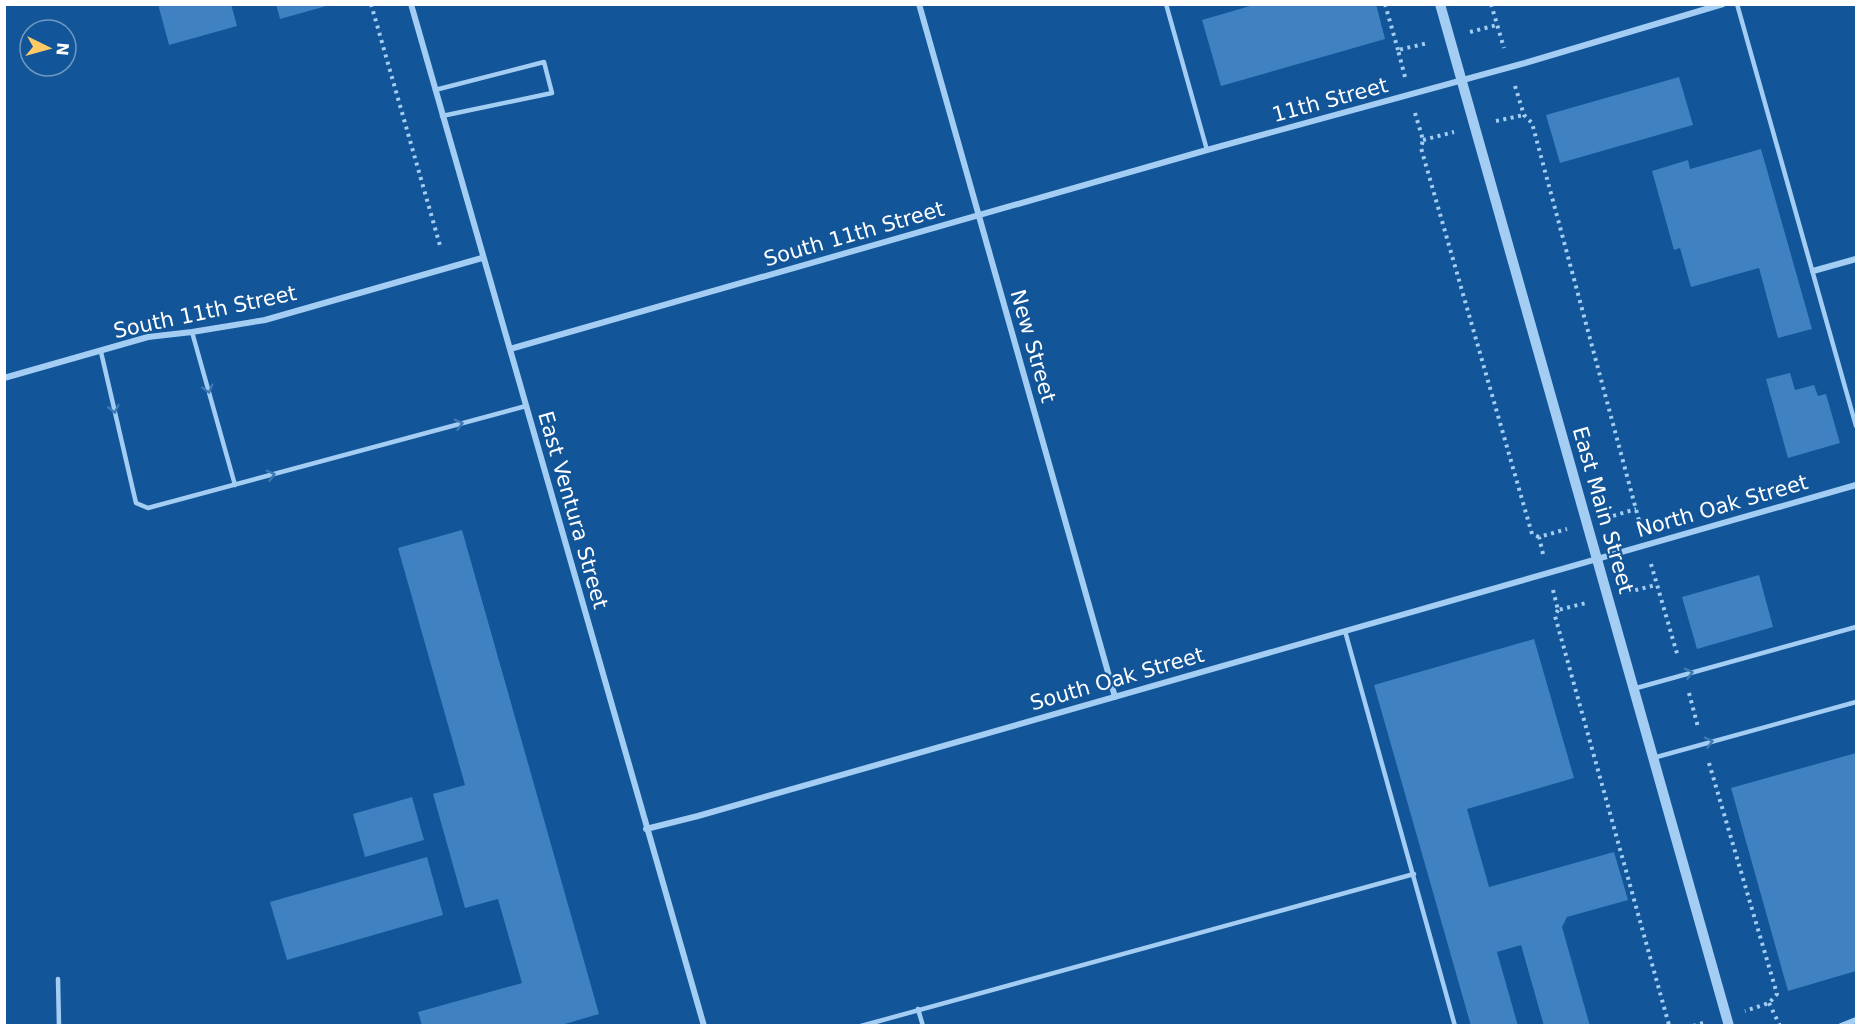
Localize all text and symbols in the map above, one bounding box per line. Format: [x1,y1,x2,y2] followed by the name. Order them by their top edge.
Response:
[18,18,78,78] north arrow
[52,42,72,57] text: N
[1270,73,1390,127] street label: 11th Street
[761,197,947,271] street label: South 11th Street
[111,281,299,343] street label: South 11th Street
[1005,287,1061,405] street label: New Street
[201,383,213,394] one-way arrow
[107,403,120,413] one-way arrow
[533,408,613,612] street label: East Ventura Street
[454,419,464,432] one-way arrow
[1568,424,1638,596] street label: East Main Street
[265,470,276,482] one-way arrow
[1633,470,1811,542] street label: North Oak Street
[1027,643,1207,715] street label: South Oak Street
[1684,668,1694,681] one-way arrow
[1704,737,1714,750] one-way arrow

